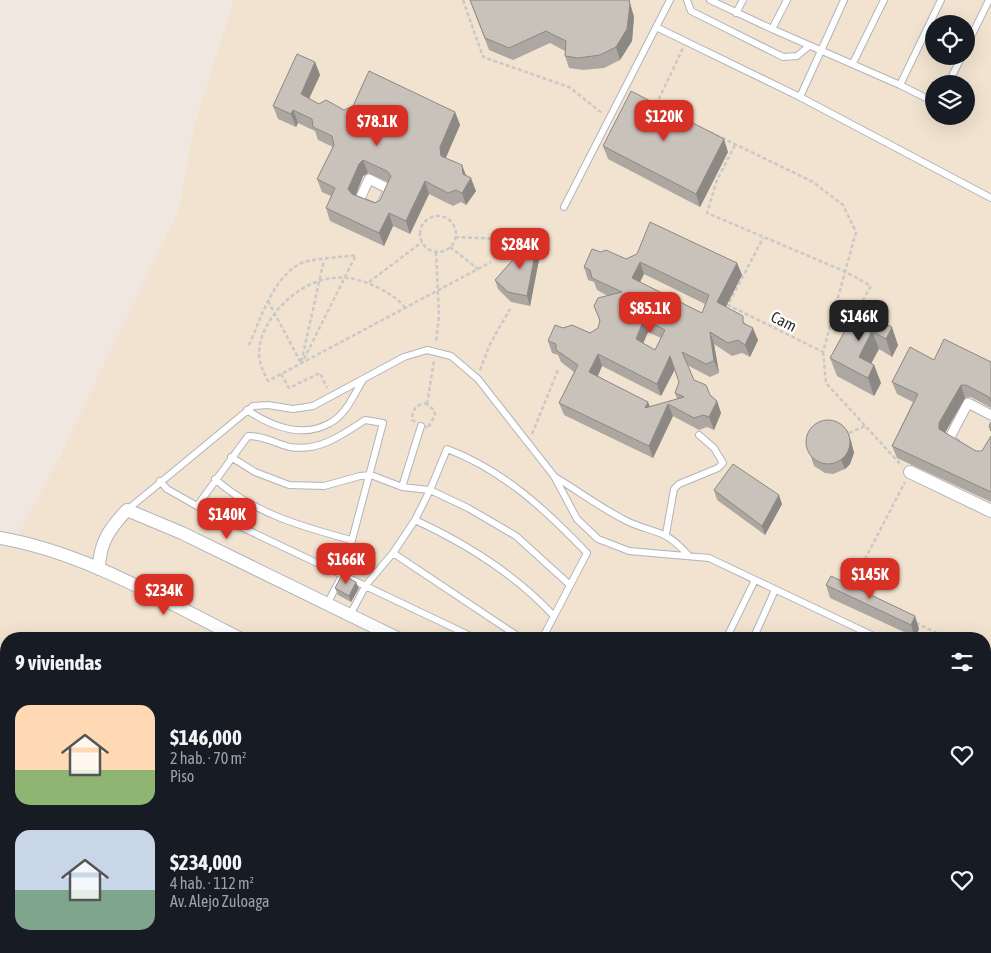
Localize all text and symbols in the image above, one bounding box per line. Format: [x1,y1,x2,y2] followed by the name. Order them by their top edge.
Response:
[925,15,975,125] map controls
[925,15,975,65] button: locate
[925,75,975,125] button: layers
[629,100,699,142] pin: $120K
[336,104,418,147] pin: $78.1K
[645,107,683,125] text: $120K
[357,112,397,130] text: $78.1K
[485,228,555,270] pin: $284K
[501,235,539,253] text: $284K
[609,292,691,334] pin: $85.1K
[630,299,670,317] text: $85.1K
[824,300,894,342] pin: $146K
[768,307,800,335] street label: Cam
[840,307,878,325] text: $146K
[192,498,262,540] pin: $140K
[208,505,246,523] text: $140K
[311,542,381,585] pin: $166K
[327,550,365,568] text: $166K
[835,558,905,600] pin: $145K
[851,565,889,583] text: $145K
[129,574,199,616] pin: $234K
[145,581,183,599] text: $234K
[948,648,976,676] icon: filters
[15,650,102,674] text: 9 viviendas
[55,725,115,785] icon: home
[170,725,242,749] text: $146,000
[948,741,976,769] icon: heart
[170,749,246,767] text: 2 hab. · 70 m²
[170,767,194,785] text: Piso
[55,850,115,910] icon: home
[170,850,242,874] text: $234,000
[948,866,976,894] icon: heart
[170,874,254,892] text: 4 hab. · 112 m²
[170,892,270,910] text: Av. Alejo Zuloaga

